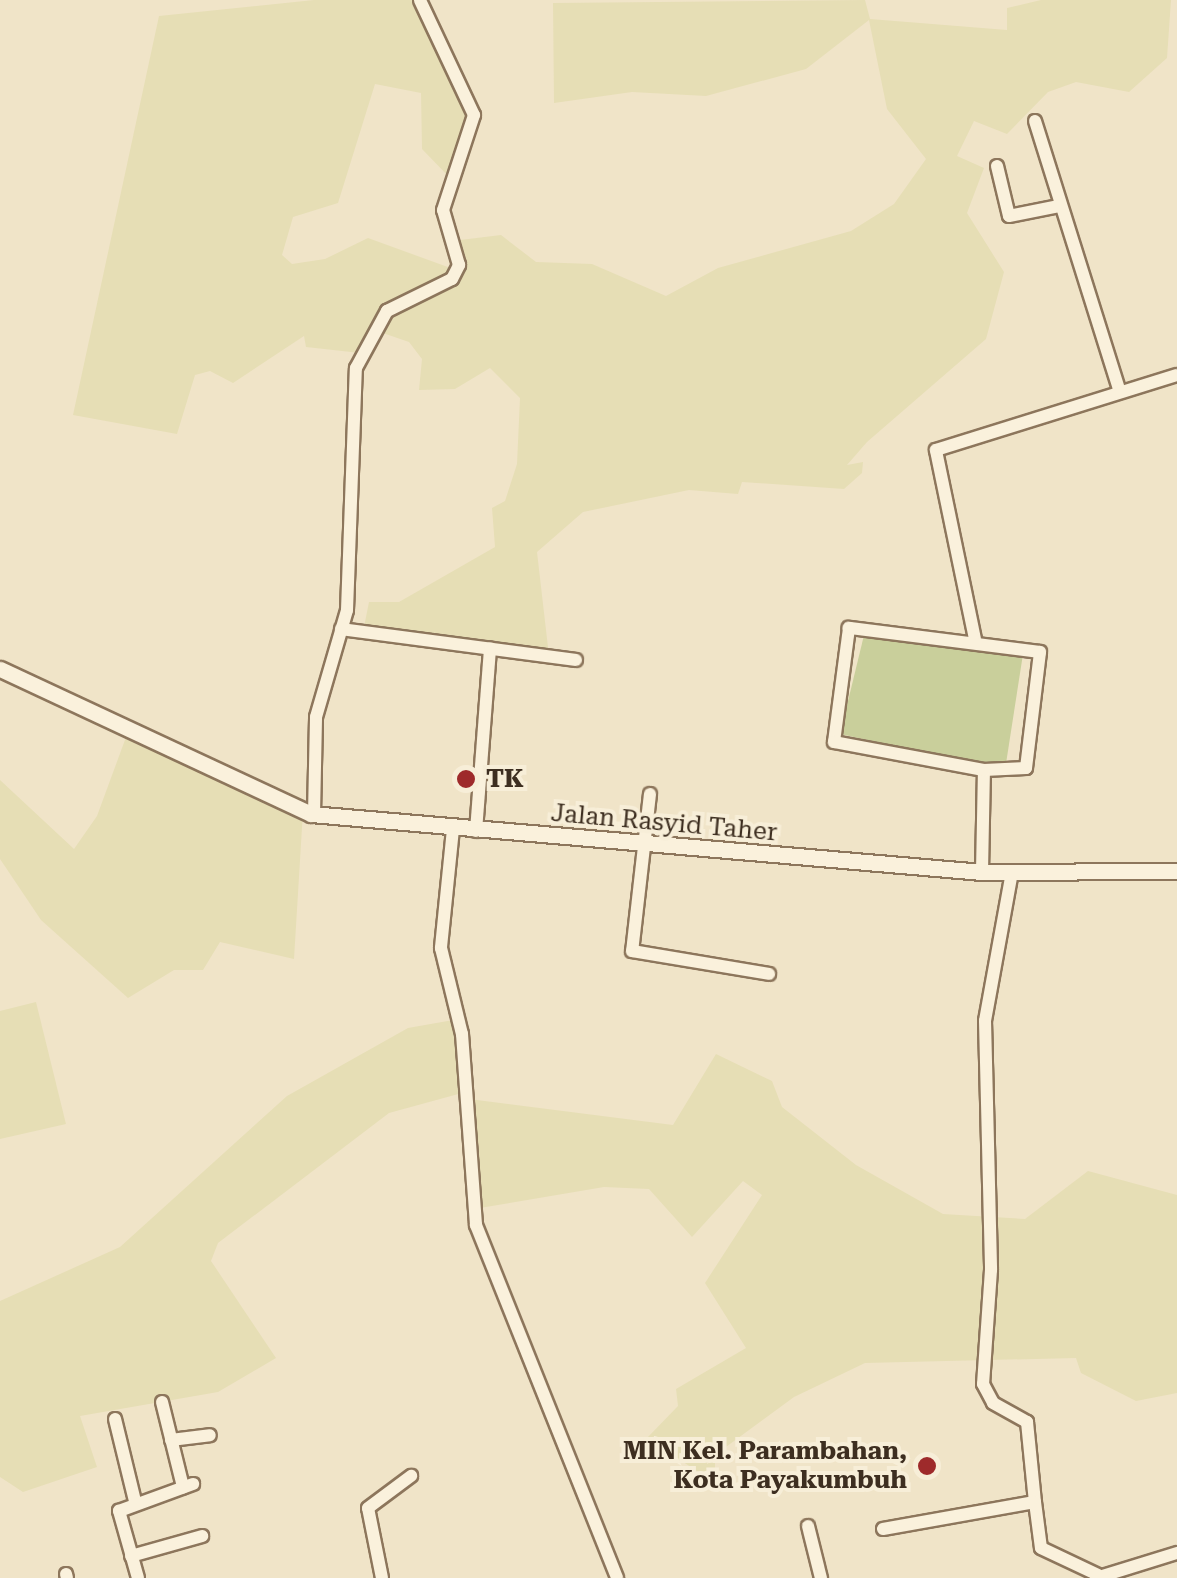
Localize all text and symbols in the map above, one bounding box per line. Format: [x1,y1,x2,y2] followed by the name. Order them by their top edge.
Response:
[486,764,524,794] place label: TK
[455,768,477,790] marker: TK
[550,798,778,848] street label: Jalan Rasyid Taher
[623,1437,907,1496] place label: MIN Kel. Parambahan, Kota Payakumbuh
[916,1455,938,1477] marker: MIN Kel. Parambahan, Kota Payakumbuh

